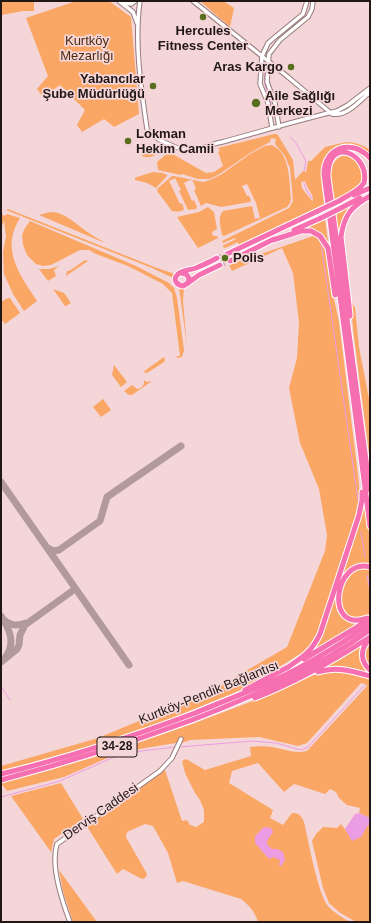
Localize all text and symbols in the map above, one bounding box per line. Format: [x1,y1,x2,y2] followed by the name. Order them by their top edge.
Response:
[198,12,208,22] marker: Hercules Fitness Center
[158,23,248,54] place label: Hercules Fitness Center
[60,33,114,64] park label: Kurtköy Mezarlığı
[213,59,283,75] place label: Aras Kargo
[286,62,296,72] marker: Aras Kargo
[42,71,145,102] place label: Yabancılar Şube Müdürlüğü
[148,81,158,91] marker: Yabancılar Şube Müdürlüğü
[265,88,335,119] place label: Aile Sağlığı Merkezi
[250,97,262,109] marker: Aile Sağlığı Merkezi
[136,126,214,157] place label: Lokman Hekim Camii
[123,136,133,146] marker: Lokman Hekim Camii
[233,250,264,266] place label: Polis
[220,253,230,263] marker: Polis
[137,658,281,728] street label: Kurtköy-Pendik Bağlantısı
[97,737,137,757] road number: 34-28
[60,780,142,844] street label: Derviş Caddesi

